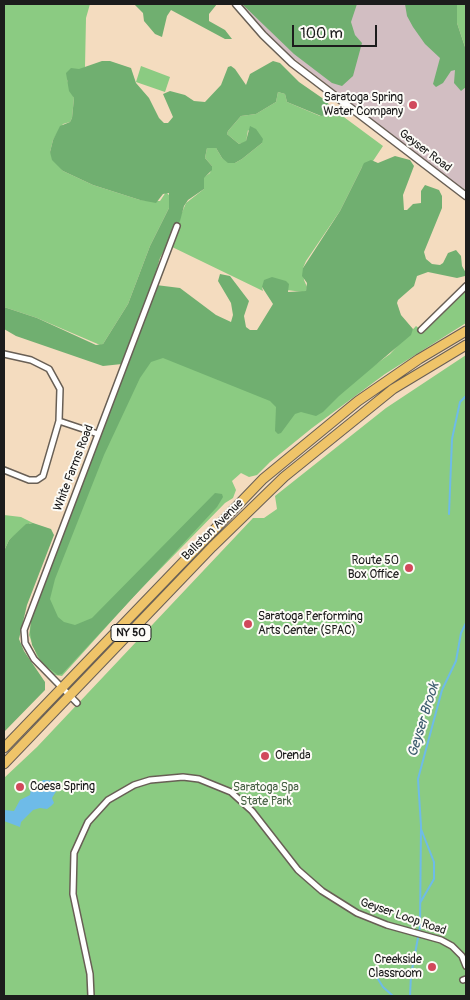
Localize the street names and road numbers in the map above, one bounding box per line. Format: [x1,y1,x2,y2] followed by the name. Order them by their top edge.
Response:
[396,127,454,175] street label: Geyser Road
[51,423,97,513] street label: White Farms Road
[179,496,247,564] street label: Ballston Avenue
[111,624,151,641] road number: NY 50
[358,896,448,938] street label: Geyser Loop Road

